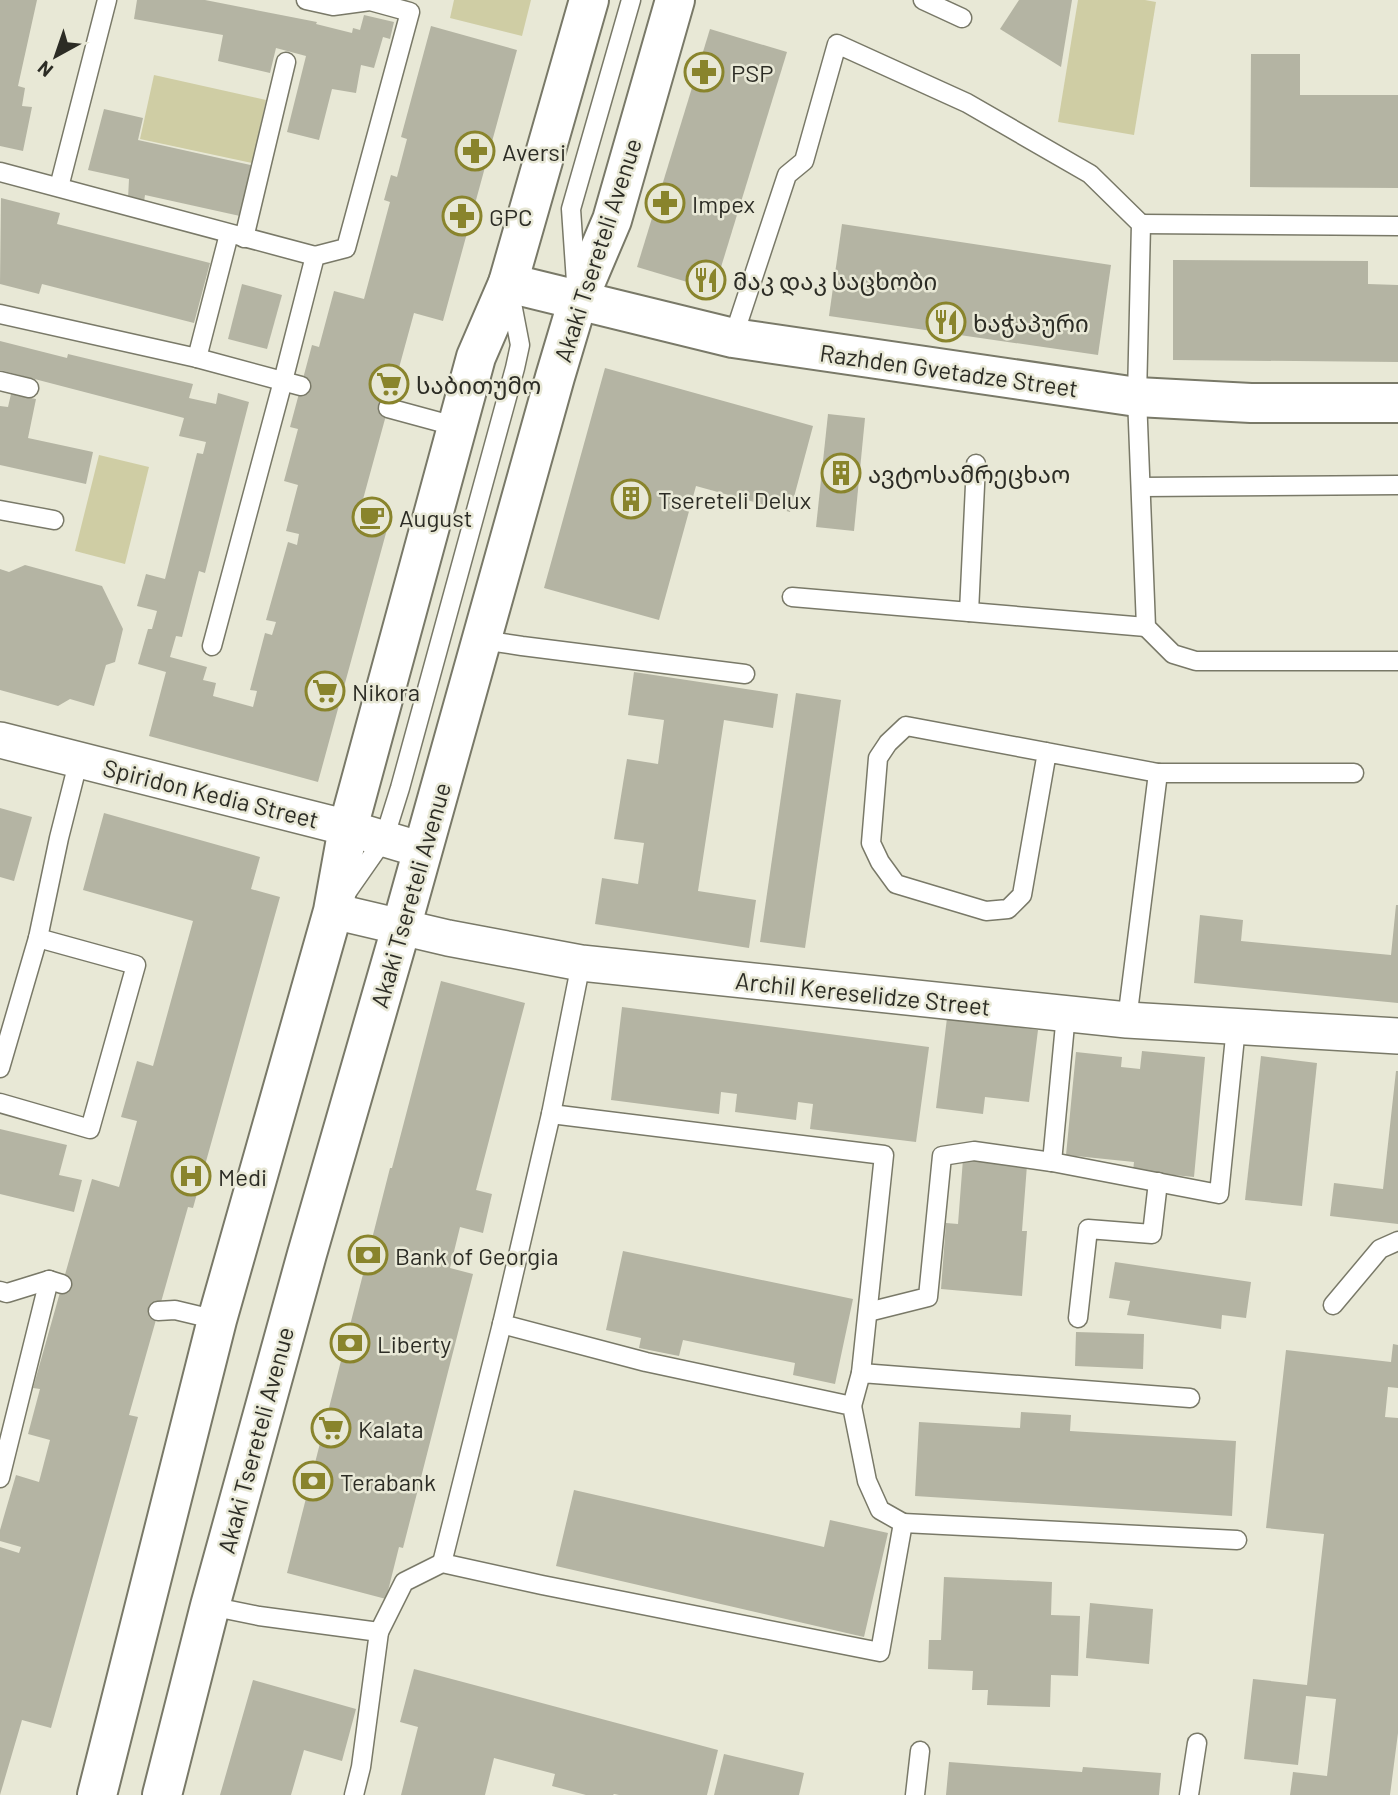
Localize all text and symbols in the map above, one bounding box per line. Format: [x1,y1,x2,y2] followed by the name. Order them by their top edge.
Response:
[21,21,91,91] north arrow
[683,51,725,93] pharmacy icon: PSP
[33,57,57,82] text: N
[731,58,773,87] place label: PSP
[454,130,496,172] pharmacy icon: Aversi
[547,134,647,366] street label: Akaki Tsereteli Avenue
[502,137,566,166] place label: Aversi
[644,182,686,224] pharmacy icon: Impex
[692,189,755,218] place label: Impex
[441,195,483,237] pharmacy icon: GPC
[489,202,533,231] place label: GPC
[685,259,727,301] restaurant icon: მაკ დაკ საცხობი
[733,266,937,296] place label: მაკ დაკ საცხობი
[925,301,967,343] restaurant icon: ხაჭაპური
[973,308,1089,338] place label: ხაჭაპური
[818,338,1080,402] street label: Razhden Gvetadze Street
[368,363,410,405] supermarket icon: საბითუმო
[416,370,541,400] place label: საბითუმო
[820,452,862,494] building icon: ავტოსამრეცხაო
[868,459,1070,489] place label: ავტოსამრეცხაო
[610,478,652,520] building icon: Tsereteli Delux
[658,485,811,514] place label: Tsereteli Delux
[351,496,393,538] cafe icon: August
[399,503,472,532] place label: August
[304,670,346,712] supermarket icon: Nikora
[352,677,420,706] place label: Nikora
[100,752,322,834] street label: Spiridon Kedia Street
[364,779,456,1011] street label: Akaki Tsereteli Avenue
[734,965,992,1021] street label: Archil Kereselidze Street
[170,1155,212,1197] hospital icon: Medi
[218,1162,267,1191] place label: Medi
[347,1234,389,1276] bank icon: Bank of Georgia
[395,1241,558,1270] place label: Bank of Georgia
[329,1322,371,1364] bank icon: Liberty
[211,1323,299,1557] street label: Akaki Tsereteli Avenue
[377,1329,451,1358] place label: Liberty
[310,1407,352,1449] supermarket icon: Kalata
[358,1414,424,1443] place label: Kalata
[292,1460,334,1502] bank icon: Terabank
[340,1467,436,1496] place label: Terabank

